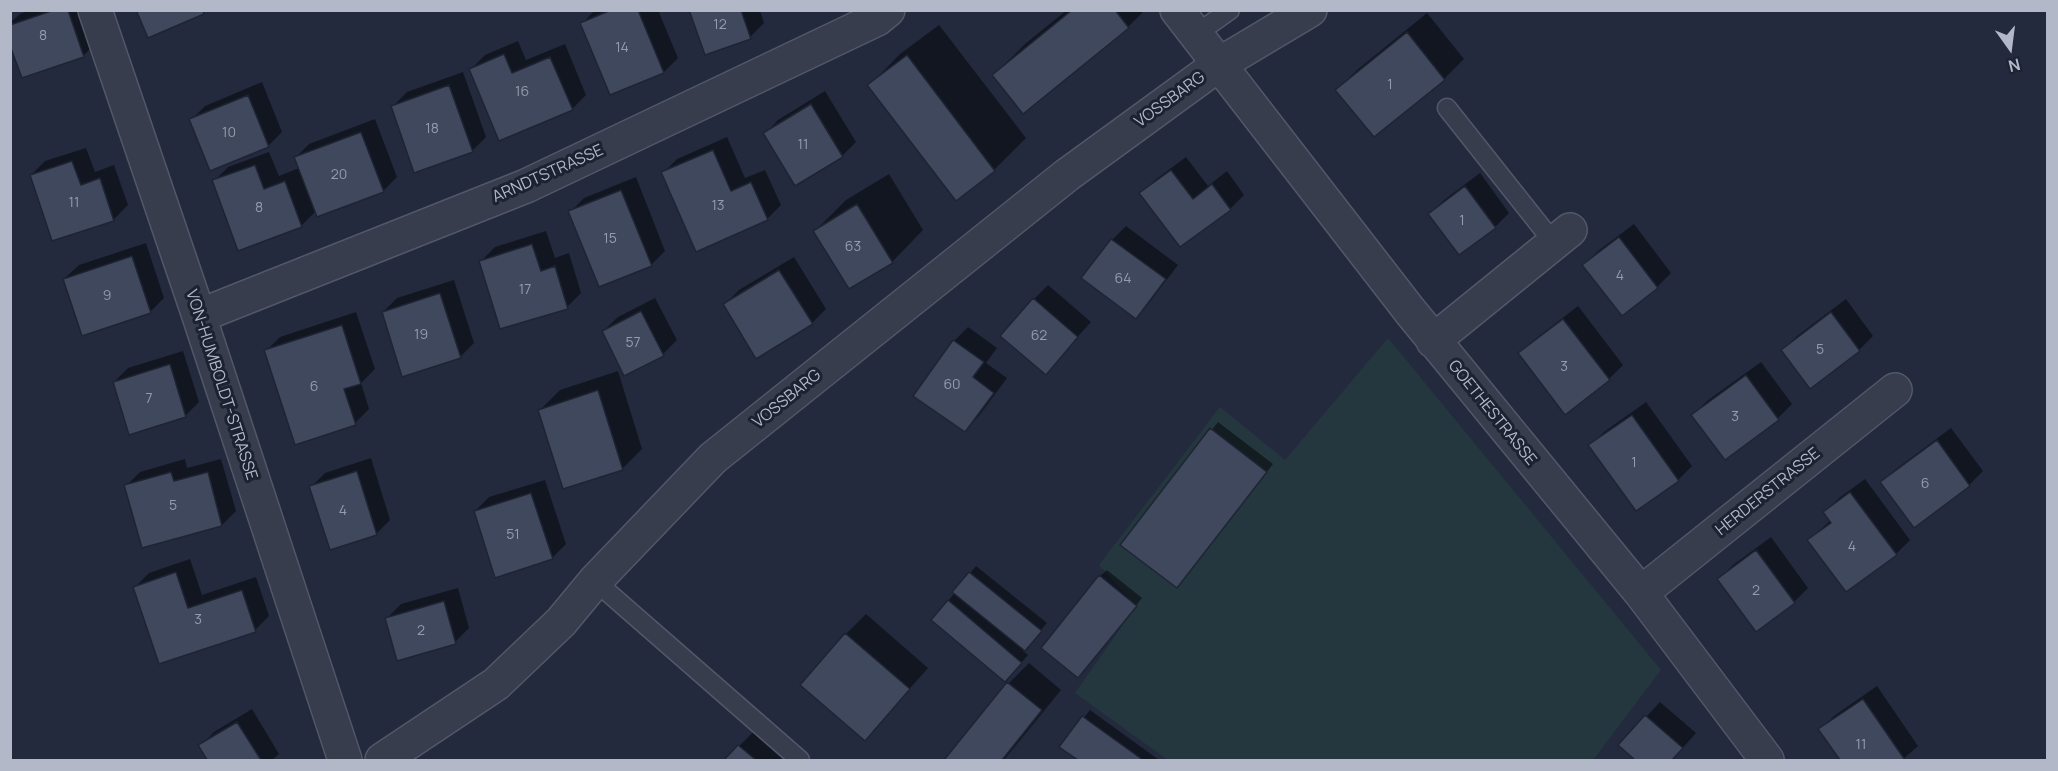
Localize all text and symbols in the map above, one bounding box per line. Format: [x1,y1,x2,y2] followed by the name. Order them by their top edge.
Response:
[713,17,727,33] house number: 12
[1980,18,2040,78] north arrow
[39,28,47,44] house number: 8
[615,40,629,56] house number: 14
[2006,53,2023,78] text: N
[1131,68,1209,132] street label: VOSSBARG
[1387,77,1393,93] house number: 1
[515,84,529,100] house number: 16
[425,121,439,137] house number: 18
[222,125,236,141] house number: 10
[798,137,808,153] house number: 11
[489,141,607,207] street label: ARNDTSTRASSE
[331,167,347,183] house number: 20
[69,195,79,211] house number: 11
[711,198,725,214] house number: 13
[255,200,263,216] house number: 8
[1459,213,1465,229] house number: 1
[603,231,617,247] house number: 15
[845,239,861,255] house number: 63
[1616,268,1624,284] house number: 4
[1115,271,1131,287] house number: 64
[519,282,531,298] house number: 17
[181,287,261,483] street label: VON-HUMBOLDT-STRASSE
[103,288,111,304] house number: 9
[414,327,428,343] house number: 19
[1031,328,1047,344] house number: 62
[625,335,641,351] house number: 57
[1816,342,1824,358] house number: 5
[1444,357,1540,469] street label: GOETHESTRASSE
[1560,359,1568,375] house number: 3
[749,366,825,432] street label: VOSSBARG
[943,377,961,393] house number: 60
[310,379,318,395] house number: 6
[145,391,153,407] house number: 7
[1731,409,1739,425] house number: 3
[1712,444,1824,540] street label: HERDERSTRASSE
[1631,455,1637,471] house number: 1
[1921,476,1929,492] house number: 6
[169,498,177,514] house number: 5
[339,503,347,519] house number: 4
[506,527,520,543] house number: 51
[1848,539,1856,555] house number: 4
[1752,583,1760,599] house number: 2
[194,612,202,628] house number: 3
[417,623,425,639] house number: 2
[1856,737,1866,753] house number: 11

